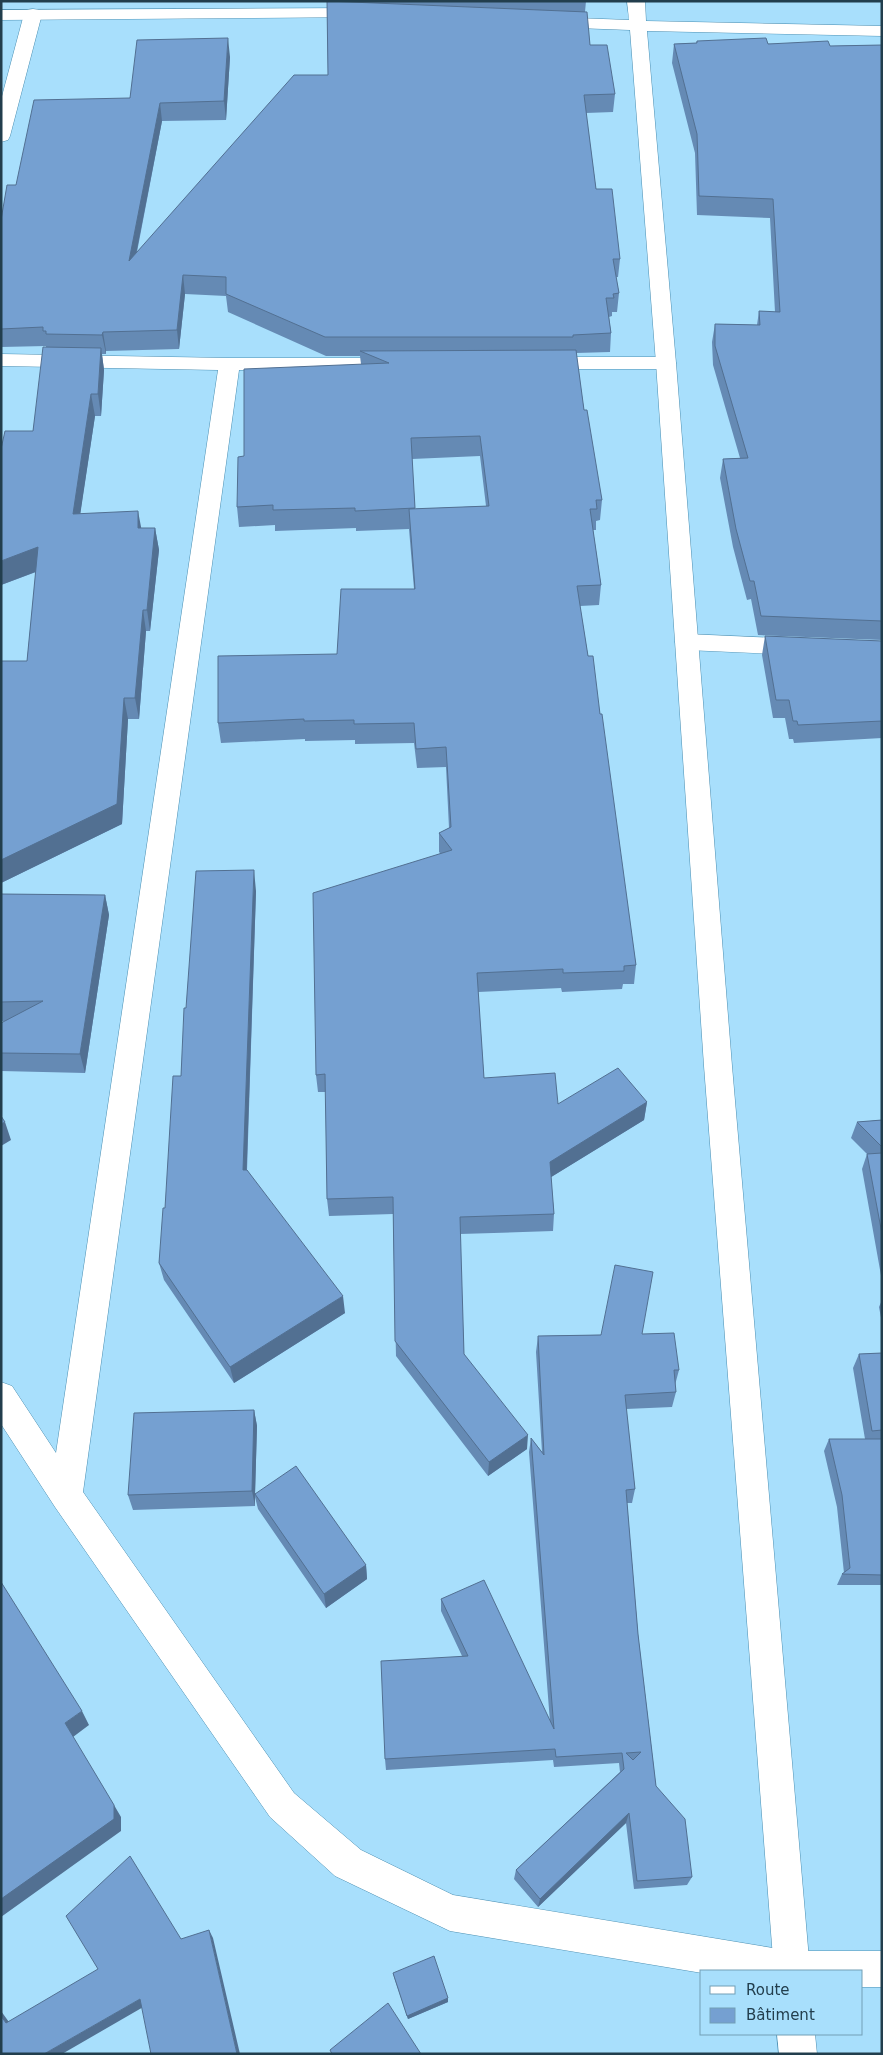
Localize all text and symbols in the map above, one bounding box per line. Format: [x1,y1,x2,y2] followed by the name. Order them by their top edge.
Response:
[700,1970,863,2035] legend
[746,1981,790,1999] text: Route
[746,2006,815,2024] text: Bâtiment

